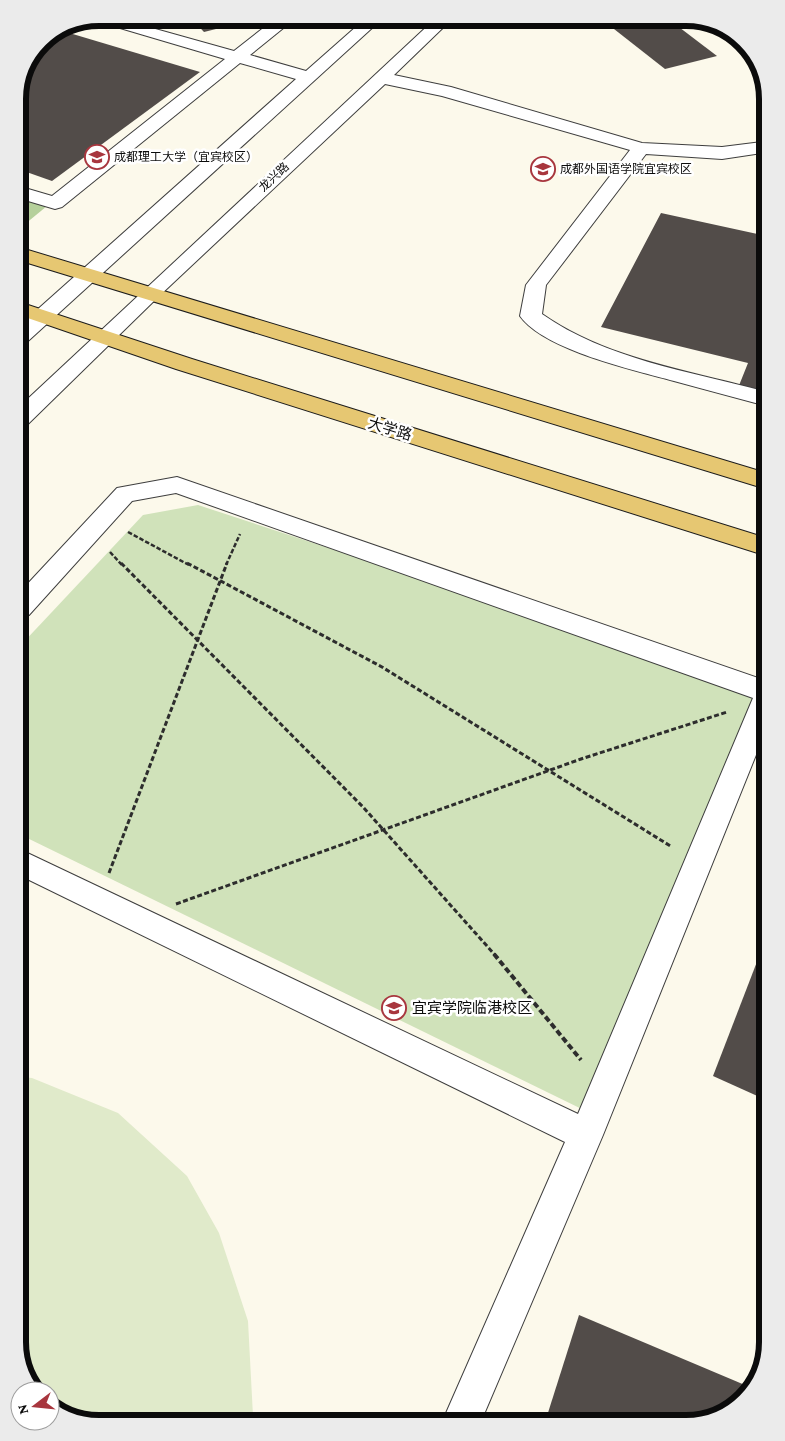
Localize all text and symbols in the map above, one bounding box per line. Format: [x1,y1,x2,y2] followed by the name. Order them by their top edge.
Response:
[84,144,110,170] school or university icon: 成都理工大学（宜宾校区）
[114,150,258,164] place label: 成都理工大学（宜宾校区）
[530,156,556,182] school or university icon: 成都外国语学院宜宾校区
[256,160,292,194] street label: 龙兴路
[560,162,692,176] place label: 成都外国语学院宜宾校区
[366,415,414,443] street label: 大学路
[381,995,407,1021] school or university icon: 宜宾学院临港校区
[412,999,532,1016] place label: 宜宾学院临港校区
[10,1381,60,1431] north arrow
[13,1402,32,1416] text: N

